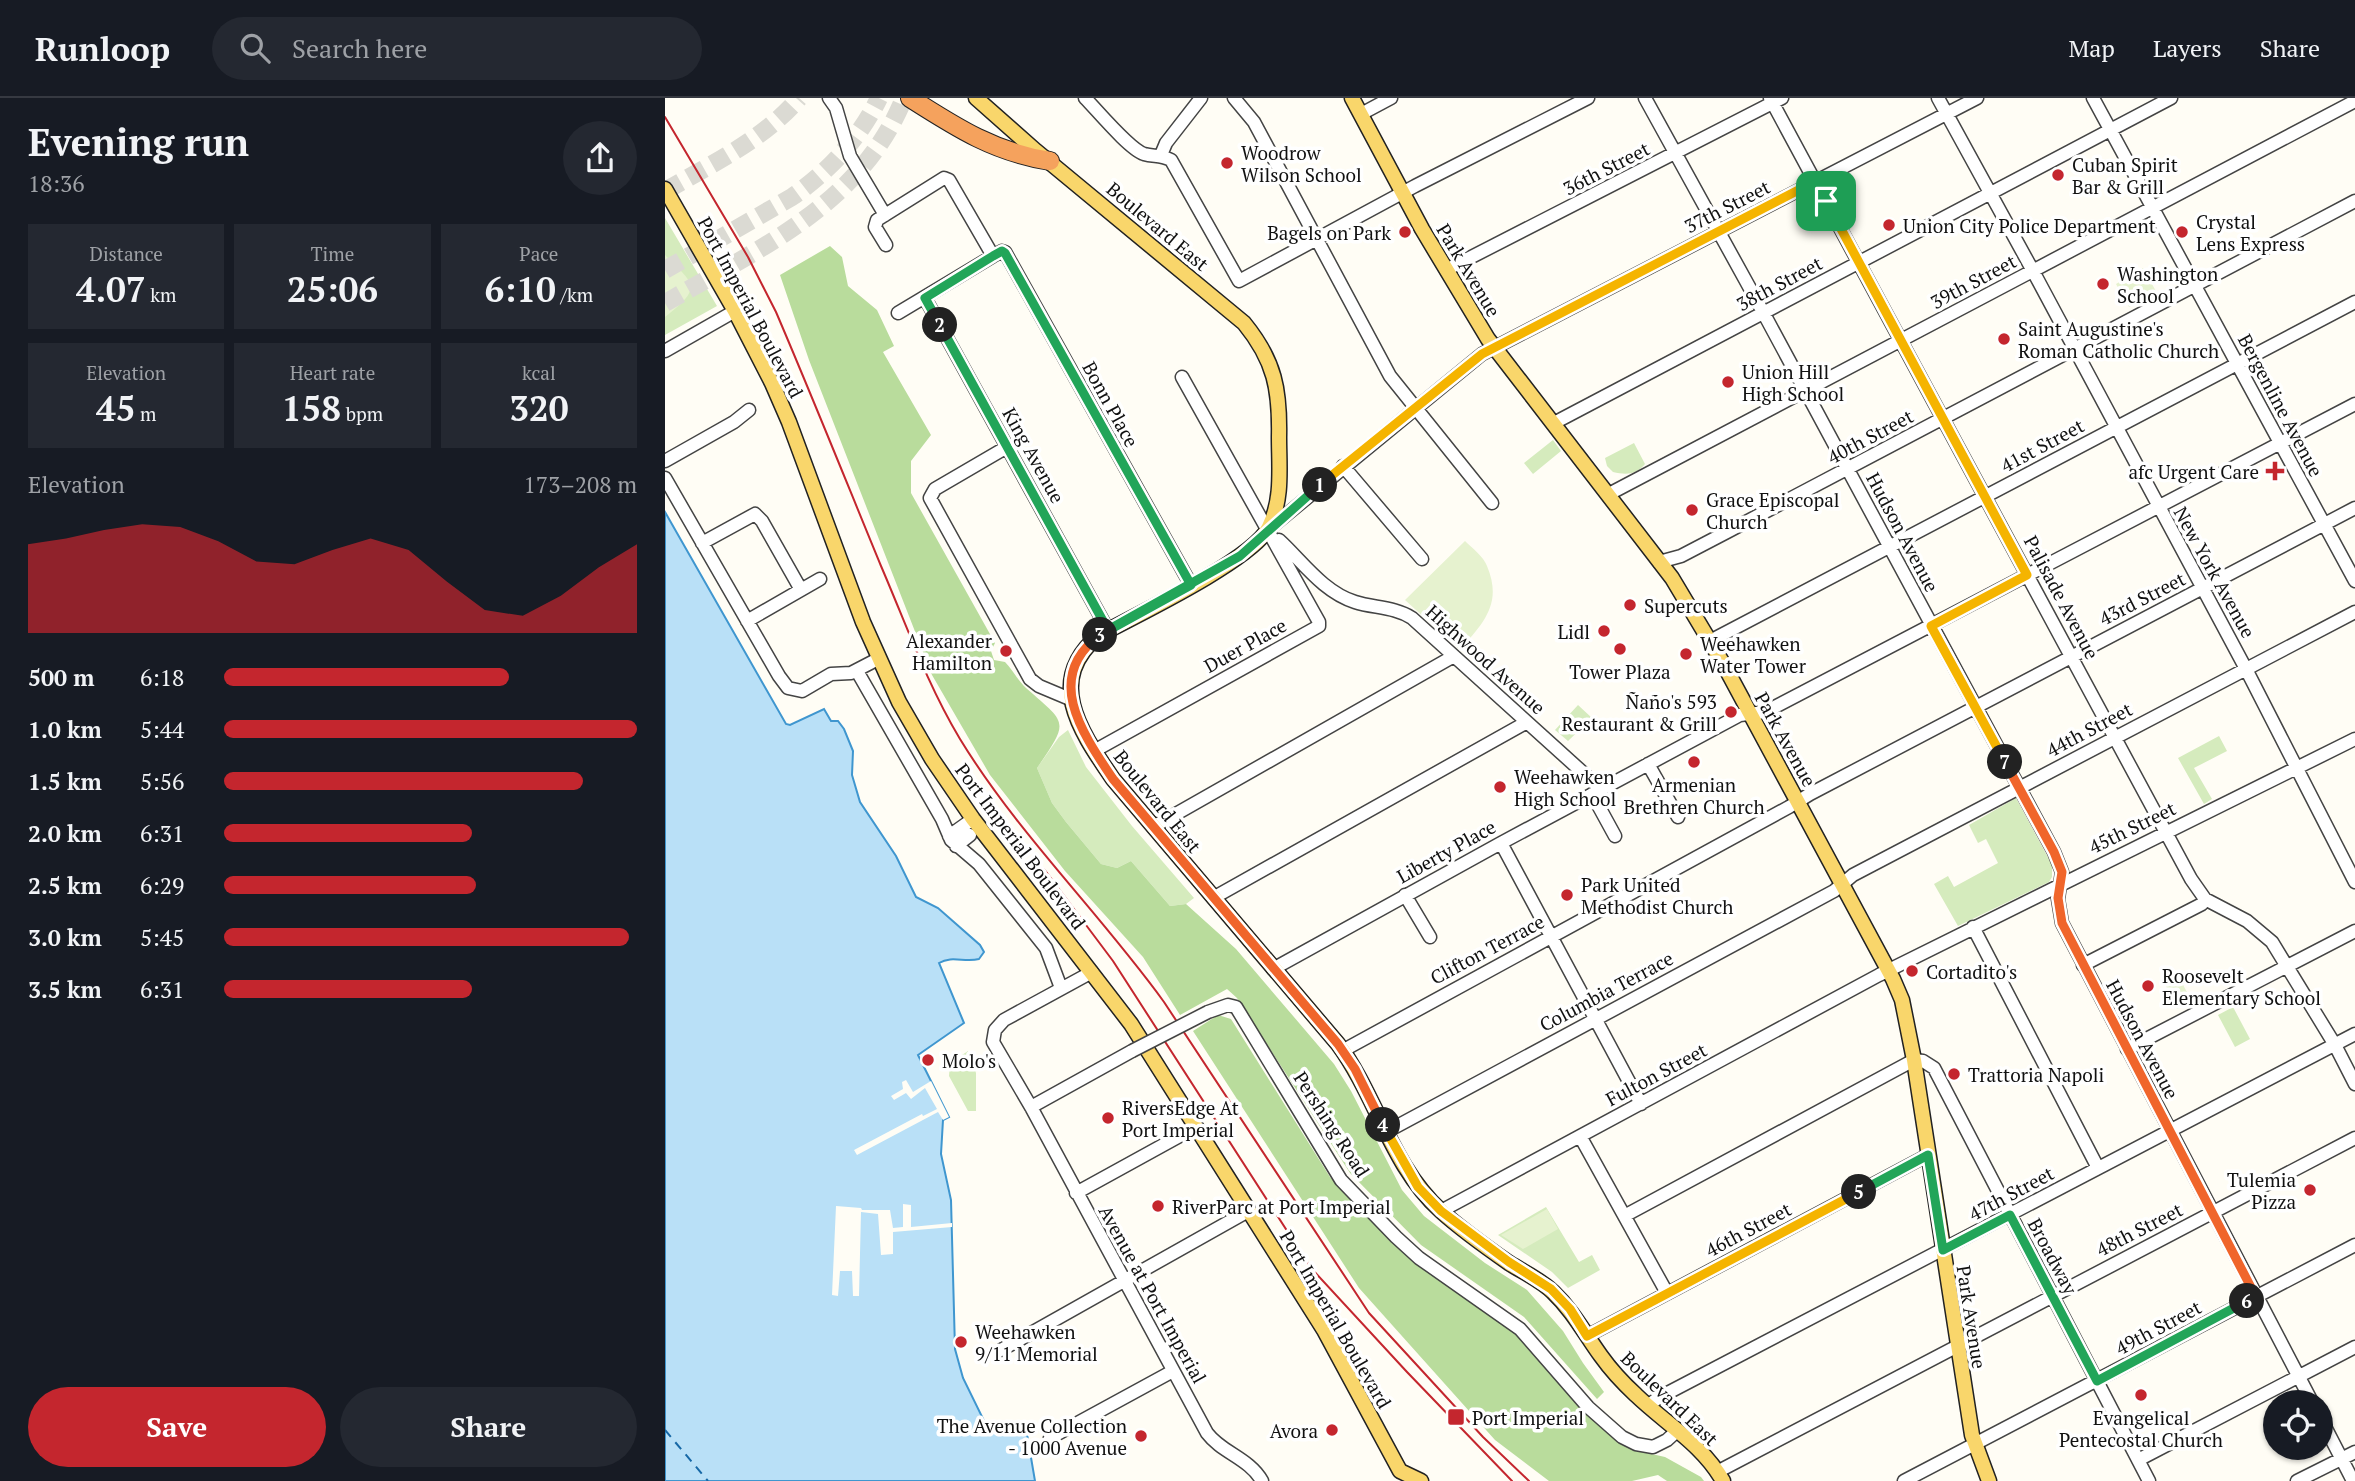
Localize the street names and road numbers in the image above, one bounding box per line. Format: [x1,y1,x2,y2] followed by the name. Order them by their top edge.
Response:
[1559,136,1653,200] street label: 36th Street
[1680,174,1774,238] street label: 37th Street
[1102,176,1214,276] street label: Boulevard East
[693,212,810,402] street label: Port Imperial Boulevard
[1431,219,1507,321] street label: Park Avenue
[1926,248,2020,314] street label: 39th Street
[1732,250,1826,316] street label: 38th Street
[2233,329,2329,481] street label: Bergenline Avenue
[1077,357,1145,451] street label: Bonn Place
[997,403,1071,507] street label: King Avenue
[1823,403,1917,469] street label: 40th Street
[1996,413,2088,477] street label: 41st Street
[1861,468,1945,596] street label: Hudson Avenue
[2169,502,2261,642] street label: New York Avenue
[2019,531,2105,663] street label: Palisade Avenue
[2095,566,2189,630] street label: 43rd Street
[1421,599,1551,719] street label: Highwood Avenue
[1199,612,1291,678] street label: Duer Place
[1750,687,1822,791] street label: Park Avenue
[2042,696,2136,762] street label: 44th Street
[1109,744,1207,858] street label: Boulevard East
[950,758,1092,934] street label: Port Imperial Boulevard
[2084,795,2180,859] street label: 45th Street
[1392,814,1500,888] street label: Liberty Place
[1426,908,1548,990] street label: Clifton Terrace
[1535,945,1677,1037] street label: Columbia Terrace
[2101,975,2185,1103] street label: Hudson Avenue
[1601,1037,1711,1111] street label: Fulton Street
[1289,1066,1376,1182] street label: Pershing Road
[1964,1160,2058,1226] street label: 47th Street
[1701,1196,1795,1262] street label: 46th Street
[2092,1197,2186,1261] street label: 48th Street
[1094,1200,1212,1388] street label: Avenue at Port Imperial
[2023,1214,2084,1299] street label: Broadway
[1275,1225,1397,1413] street label: Port Imperial Boulevard
[1951,1263,1993,1371] street label: Park Avenue
[2111,1294,2205,1360] street label: 49th Street
[1616,1345,1724,1451] street label: Boulevard East

